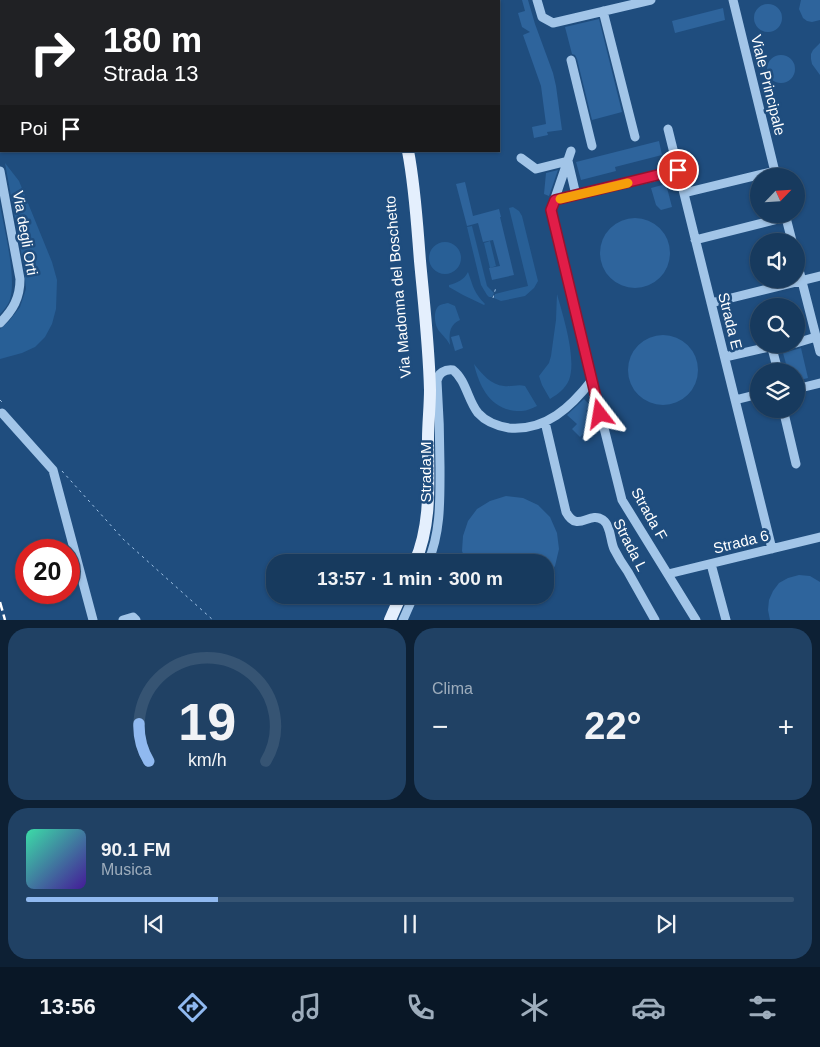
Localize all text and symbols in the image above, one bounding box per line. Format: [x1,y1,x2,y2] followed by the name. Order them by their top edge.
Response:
[20,20,85,85] icon: right
[103,20,202,59] text: 180 m
[748,33,789,137] street label: Viale Principale
[103,61,198,86] text: Strada 13
[57,115,85,143] icon: arrive
[20,118,47,139] text: Poi
[657,149,699,191] pin
[664,156,692,184] icon: arrive
[750,168,805,222] north arrow
[750,168,805,418] map controls
[10,189,41,277] street label: Via degli Orti
[381,195,414,379] street label: Via Madonna del Boschetto
[750,233,805,288] button: sound
[715,291,746,351] street label: Strada E
[750,298,805,353] button: search
[750,363,805,418] button: layers
[573,387,625,439] position arrow
[417,442,434,502] street label: Strada M
[628,484,671,543] street label: Strada F
[610,516,651,574] street label: Strada L
[711,526,770,557] street label: Strada 6
[15,539,80,604] speed limit sign: 20
[317,568,503,589] text: 13:57 · 1 min · 300 m
[432,680,473,697] text: Clima
[178,693,236,751] text: 19
[584,705,642,747] text: 22°
[432,711,448,742] text: −
[778,711,794,742] text: +
[188,750,226,770] text: km/h
[101,839,171,860] text: 90.1 FM
[101,861,152,878] text: Musica
[140,910,168,938] icon: previous
[396,910,424,938] icon: pause
[652,910,680,938] icon: next
[175,990,210,1025] icon: directions
[289,990,324,1025] icon: music
[403,990,438,1025] icon: phone
[517,990,552,1025] icon: climate
[631,990,666,1025] icon: car
[745,990,780,1025] icon: filters
[40,994,96,1019] text: 13:56

